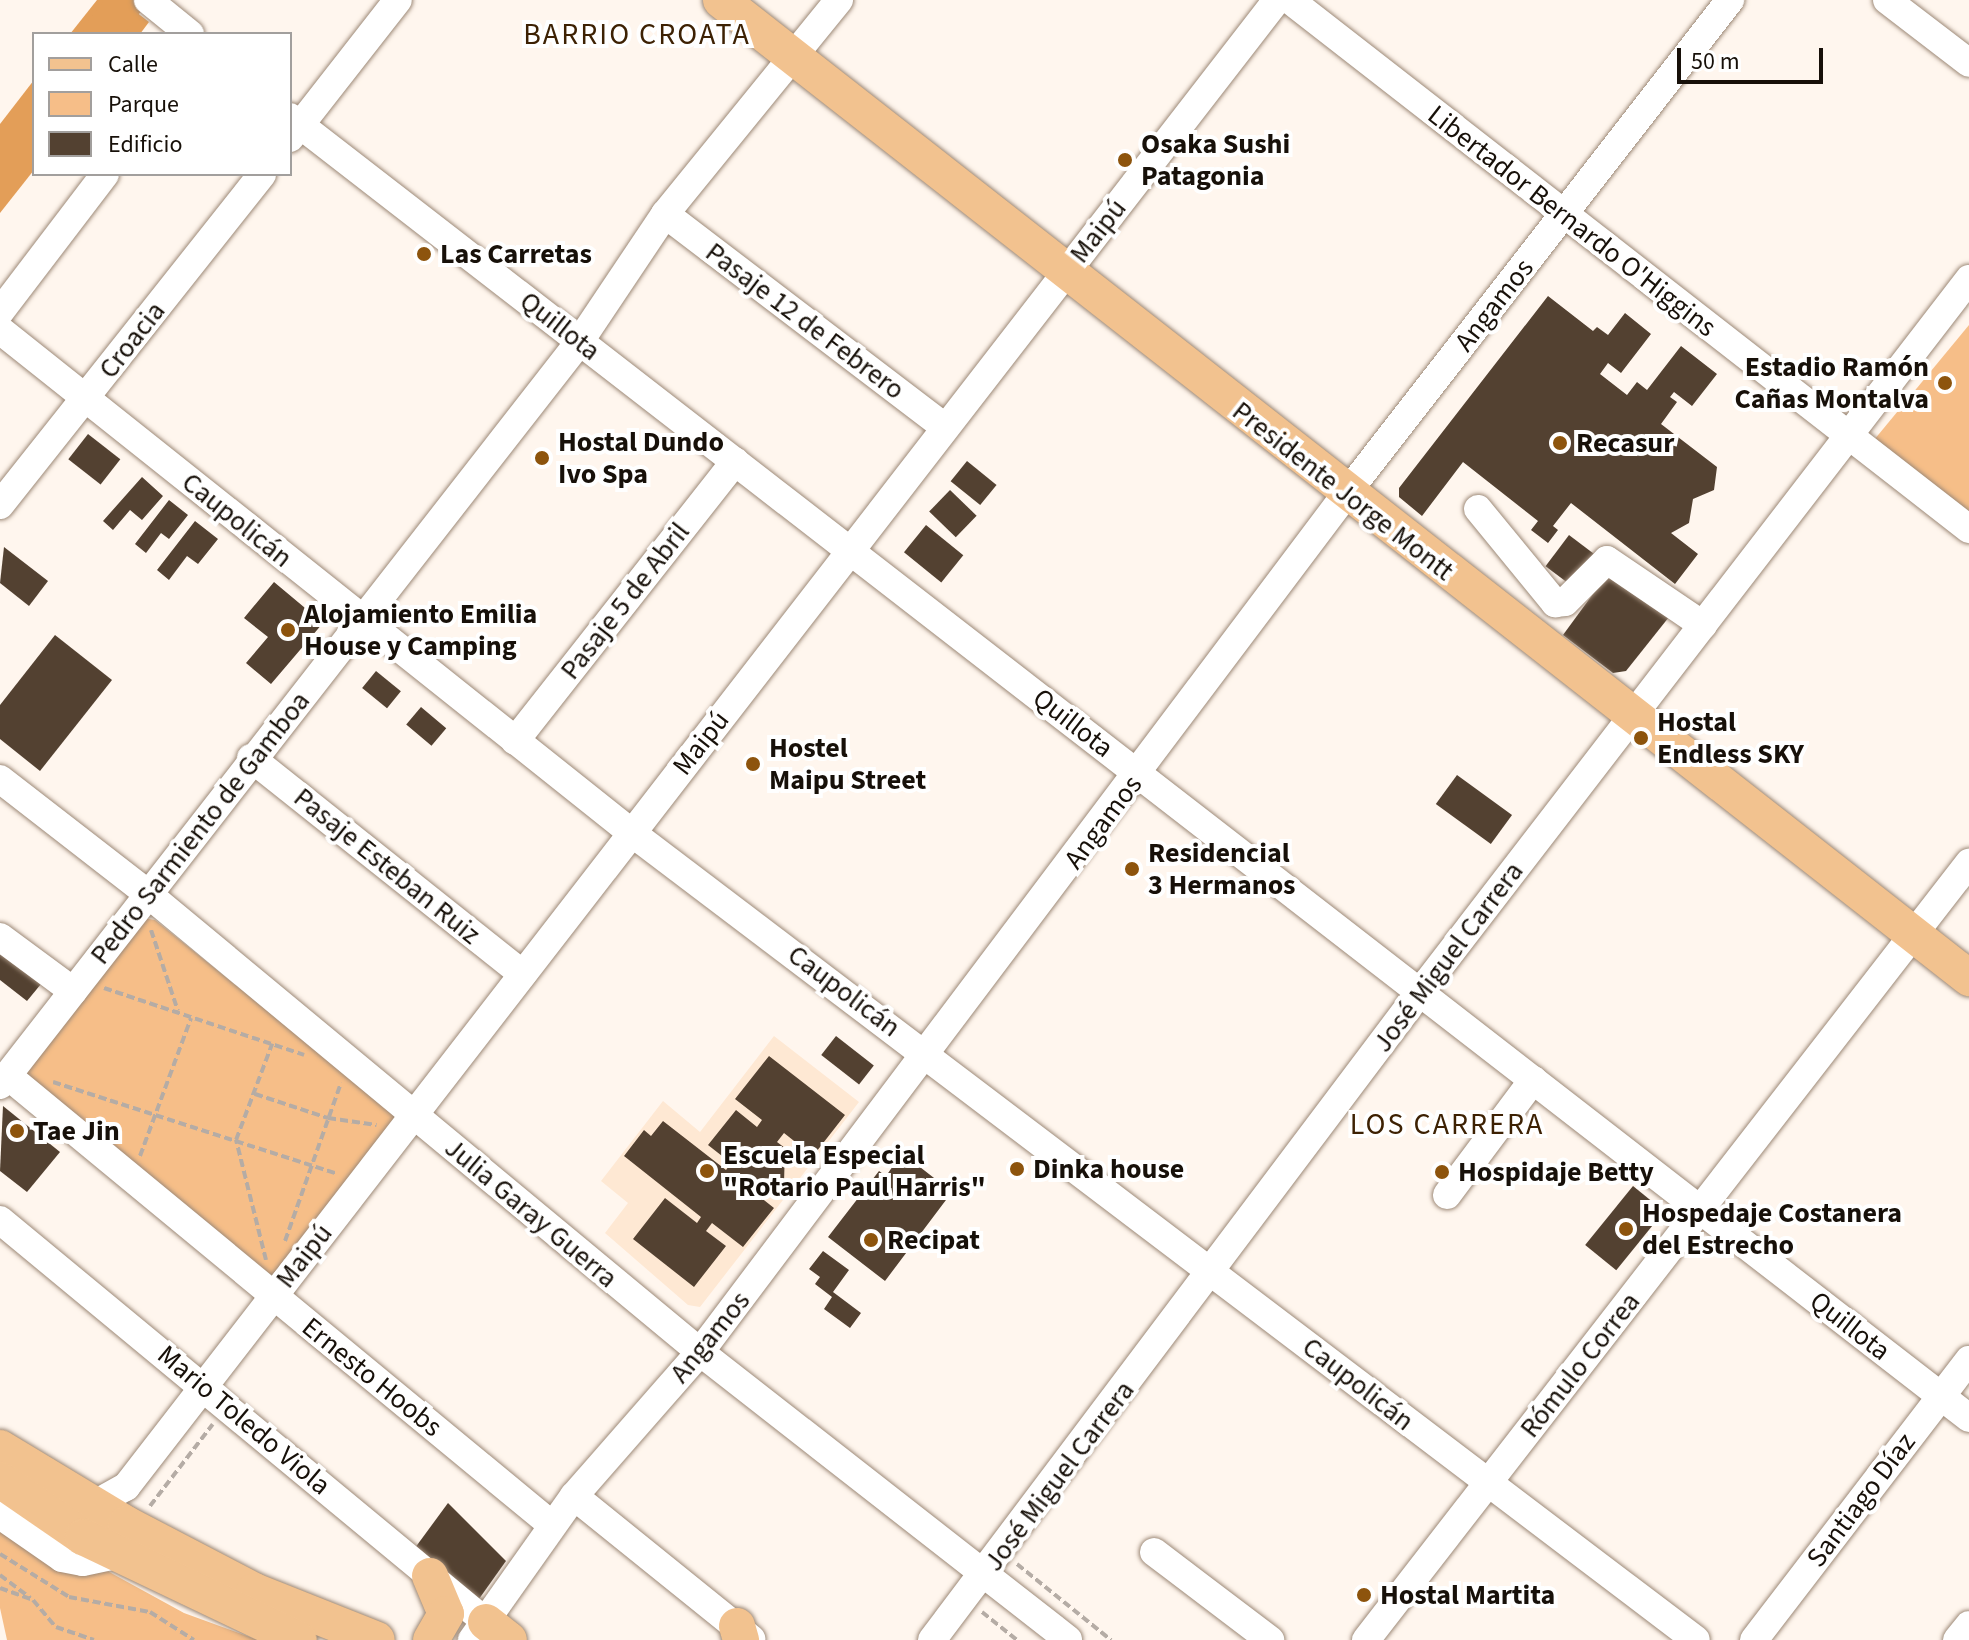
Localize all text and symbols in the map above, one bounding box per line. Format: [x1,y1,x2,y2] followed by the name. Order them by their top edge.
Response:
[523,17,751,53] district label: BARRIO CROATA
[32,32,292,176] legend
[1681,32,1827,82] scale bar
[1691,44,1740,79] text: 50 m
[108,47,158,82] text: Calle
[108,87,179,122] text: Parque
[1421,98,1723,344] street label: Libertador Bernardo O'Higgins
[108,127,182,162] text: Edificio
[1141,127,1290,193] place label: Osaka Sushi Patagonia
[1116,151,1134,169] marker: Osaka Sushi Patagonia
[1063,192,1133,270] street label: Maipú
[699,235,911,407] street label: Pasaje 12 de Febrero
[440,237,592,271] place label: Las Carretas
[415,245,433,263] marker: Las Carretas
[1447,252,1541,358] street label: Angamos
[513,284,607,368] street label: Quillota
[92,295,172,385] street label: Croacia
[1735,350,1929,416] place label: Estadio Ramón Cañas Montalva
[1936,374,1954,392] marker: Estadio Ramón Cañas Montalva
[1226,394,1460,588] street label: Presidente Jorge Montt
[558,425,724,491] place label: Hostal Dundo Ivo Spa
[1576,426,1674,460] place label: Recasur
[1551,434,1569,452] marker: Recasur
[533,449,551,467] marker: Hostal Dundo Ivo Spa
[175,465,299,575] street label: Caupolicán
[553,516,697,686] street label: Pasaje 5 de Abril
[304,597,537,663] place label: Alojamiento Emilia House y Camping
[279,621,297,639] marker: Alojamiento Emilia House y Camping
[1026,681,1120,765] street label: Quillota
[83,685,317,971] street label: Pedro Sarmiento de Gamboa
[666,704,736,782] street label: Maipú
[1657,705,1804,771] place label: Hostal Endless SKY
[1632,729,1650,747] marker: Hostal Endless SKY
[769,731,926,797] place label: Hostel Maipu Street
[744,755,762,773] marker: Hostel Maipu Street
[1057,769,1149,875] street label: Angamos
[287,781,487,951] street label: Pasaje Esteban Ruiz
[1148,836,1295,902] place label: Residencial 3 Hermanos
[1366,855,1530,1059] street label: José Miguel Carrera
[1123,860,1141,878] marker: Residencial 3 Hermanos
[781,938,907,1044] street label: Caupolicán
[1350,1107,1544,1143] district label: LOS CARRERA
[33,1114,120,1148] place label: Tae Jin
[8,1122,26,1140] marker: Tae Jin
[438,1131,624,1295] street label: Julia Garay Guerra
[723,1138,986,1204] place label: Escuela Especial "Rotario Paul Harris"
[1033,1152,1184,1186] place label: Dinka house
[1458,1155,1654,1189] place label: Hospidaje Betty
[1008,1160,1026,1178] marker: Dinka house
[698,1162,716,1180] marker: Escuela Especial "Rotario Paul Harris"
[1433,1163,1451,1181] marker: Hospidaje Betty
[1642,1196,1902,1262] place label: Hospedaje Costanera del Estrecho
[269,1217,339,1295] street label: Maipú
[1617,1220,1635,1238] marker: Hospedaje Costanera del Estrecho
[887,1223,980,1257] place label: Recipat
[862,1231,880,1249] marker: Recipat
[663,1284,757,1390] street label: Angamos
[1803,1284,1897,1368] street label: Quillota
[1513,1286,1647,1444] street label: Rómulo Correa
[295,1310,449,1444] street label: Ernesto Hoobs
[1296,1330,1420,1438] street label: Caupolicán
[151,1338,337,1502] street label: Mario Toledo Viola
[977,1374,1141,1578] street label: José Miguel Carrera
[1800,1426,1922,1574] street label: Santiago Díaz
[1380,1578,1555,1612] place label: Hostal Martita
[1355,1586,1373,1604] marker: Hostal Martita

